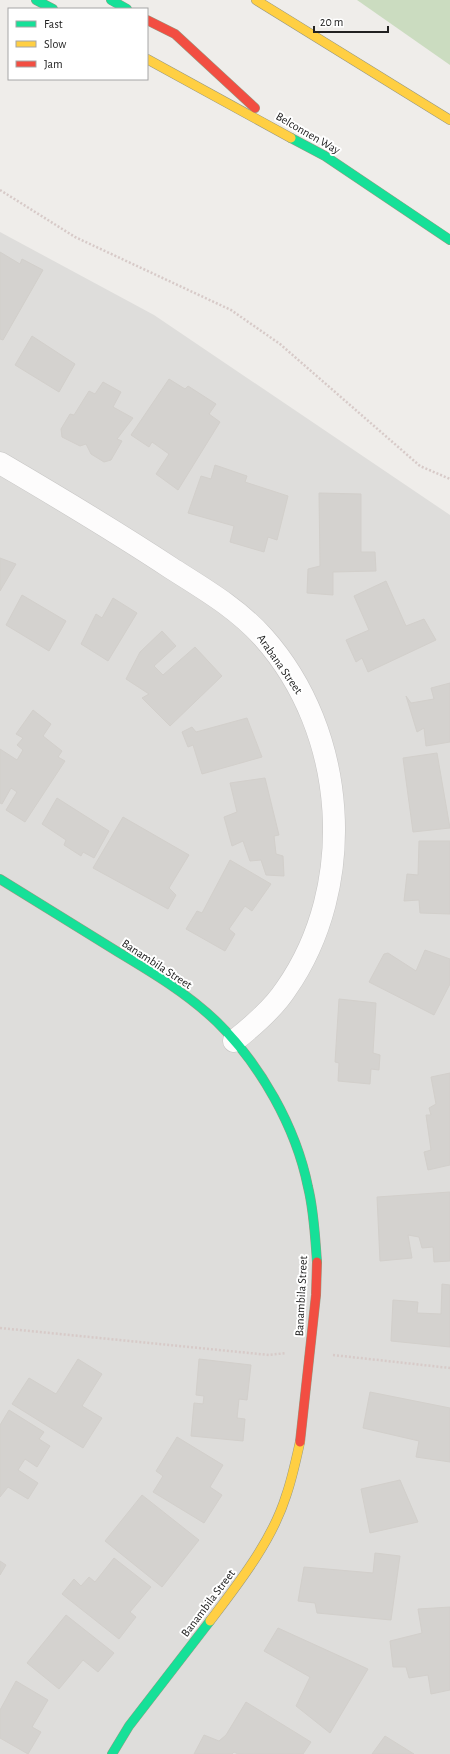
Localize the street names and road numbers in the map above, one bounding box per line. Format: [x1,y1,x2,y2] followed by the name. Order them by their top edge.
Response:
[273,110,342,157] street label: Belconnen Way
[255,632,305,696] street label: Arabana Street
[120,937,194,991] street label: Banambila Street
[293,1255,309,1337] street label: Banambila Street
[179,1567,237,1639] street label: Banambila Street

